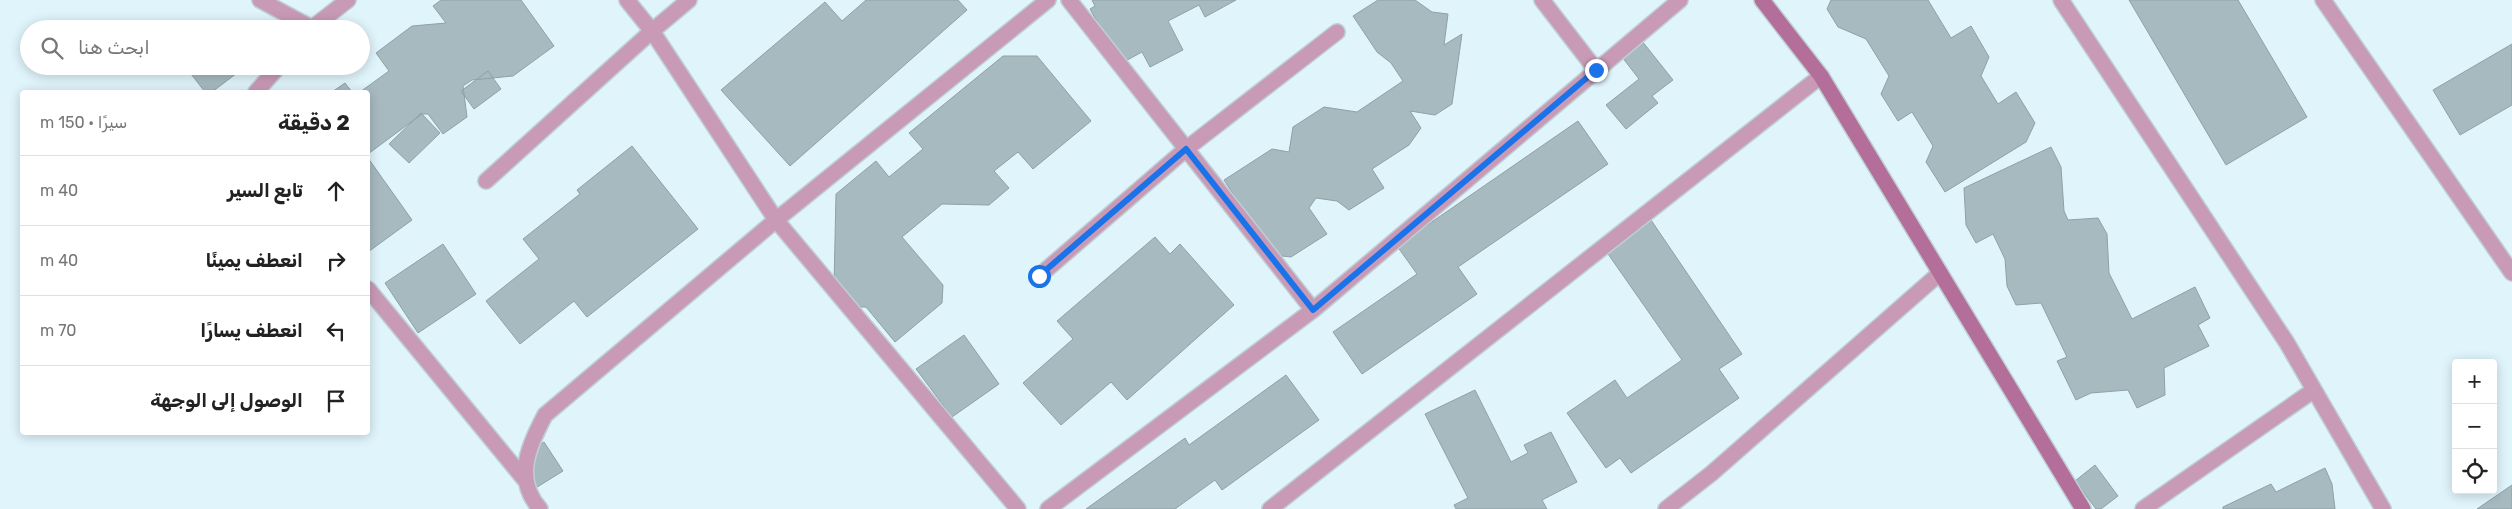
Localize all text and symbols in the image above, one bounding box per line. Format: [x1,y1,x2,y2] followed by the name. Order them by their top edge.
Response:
[20,20,370,75] search box
[38,34,66,62] icon: search
[78,36,150,59] text: ابحث هنا
[1585,59,1608,82] route end
[278,110,350,135] text: 2 دقيقة
[40,113,127,132] text: سيرًا · 150 m
[322,177,350,205] icon: ahead
[227,179,303,202] text: تابع السير
[40,181,78,200] text: 40 m
[322,247,350,275] icon: right
[206,249,303,272] text: انعطف يمينًا
[40,251,78,270] text: 40 m
[1028,265,1051,288] route start
[322,317,350,345] icon: left
[200,319,303,342] text: انعطف يسارًا
[40,321,77,340] text: 70 m
[2452,359,2497,494] map controls
[2452,359,2497,404] button: +
[322,387,350,415] icon: arrive
[150,389,303,412] text: الوصول إلى الوجهة
[2452,404,2497,449] button: −
[2452,449,2497,494] button: locate

